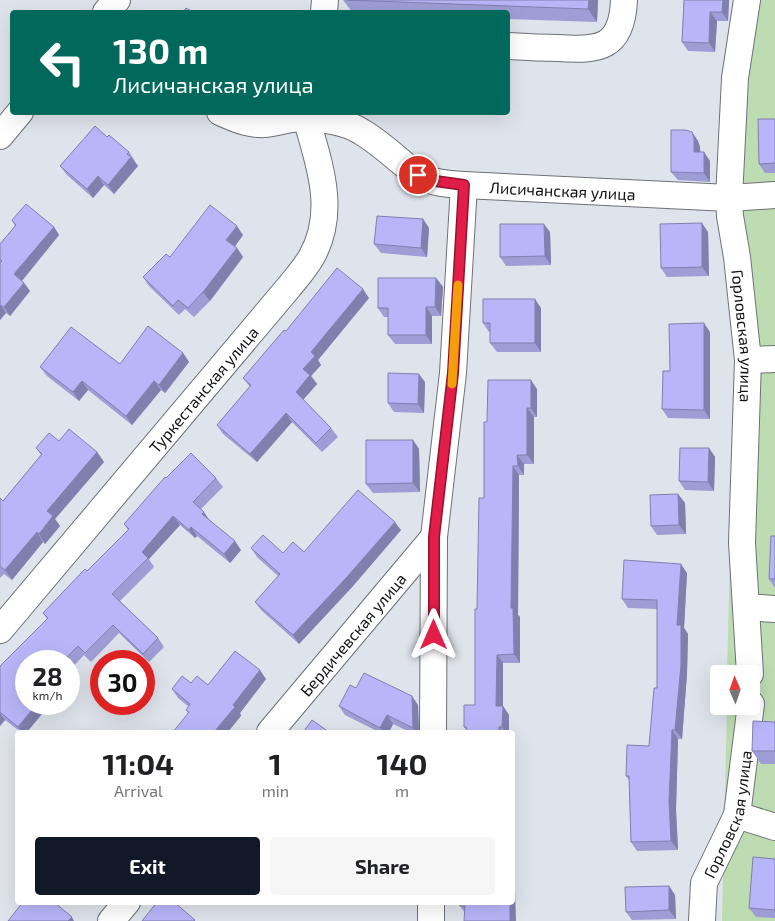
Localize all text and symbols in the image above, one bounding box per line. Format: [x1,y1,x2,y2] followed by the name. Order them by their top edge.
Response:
[113,29,208,71] text: 130 m
[30,30,95,95] icon: left
[113,71,314,97] text: Лисичанская улица
[397,154,439,196] pin
[404,161,432,189] icon: arrive
[489,177,636,203] street label: Лисичанская улица
[729,268,758,403] street label: Горловская улица
[144,322,262,456] street label: Туркестанская улица
[295,569,409,699] street label: Бердичевская улица
[407,608,459,660] position arrow
[90,650,155,715] speed limit sign: 30
[32,661,63,691] text: 28
[710,665,760,715] north arrow
[710,665,760,715] map controls
[33,688,62,702] text: km/h
[103,745,174,781] text: 11:04
[269,745,282,781] text: 1
[376,745,427,781] text: 140
[699,749,755,881] street label: Горловская улица
[114,781,163,800] text: Arrival
[262,781,289,800] text: min
[395,781,409,800] text: m
[35,837,260,895] button: Exit
[270,837,495,895] button: Share

